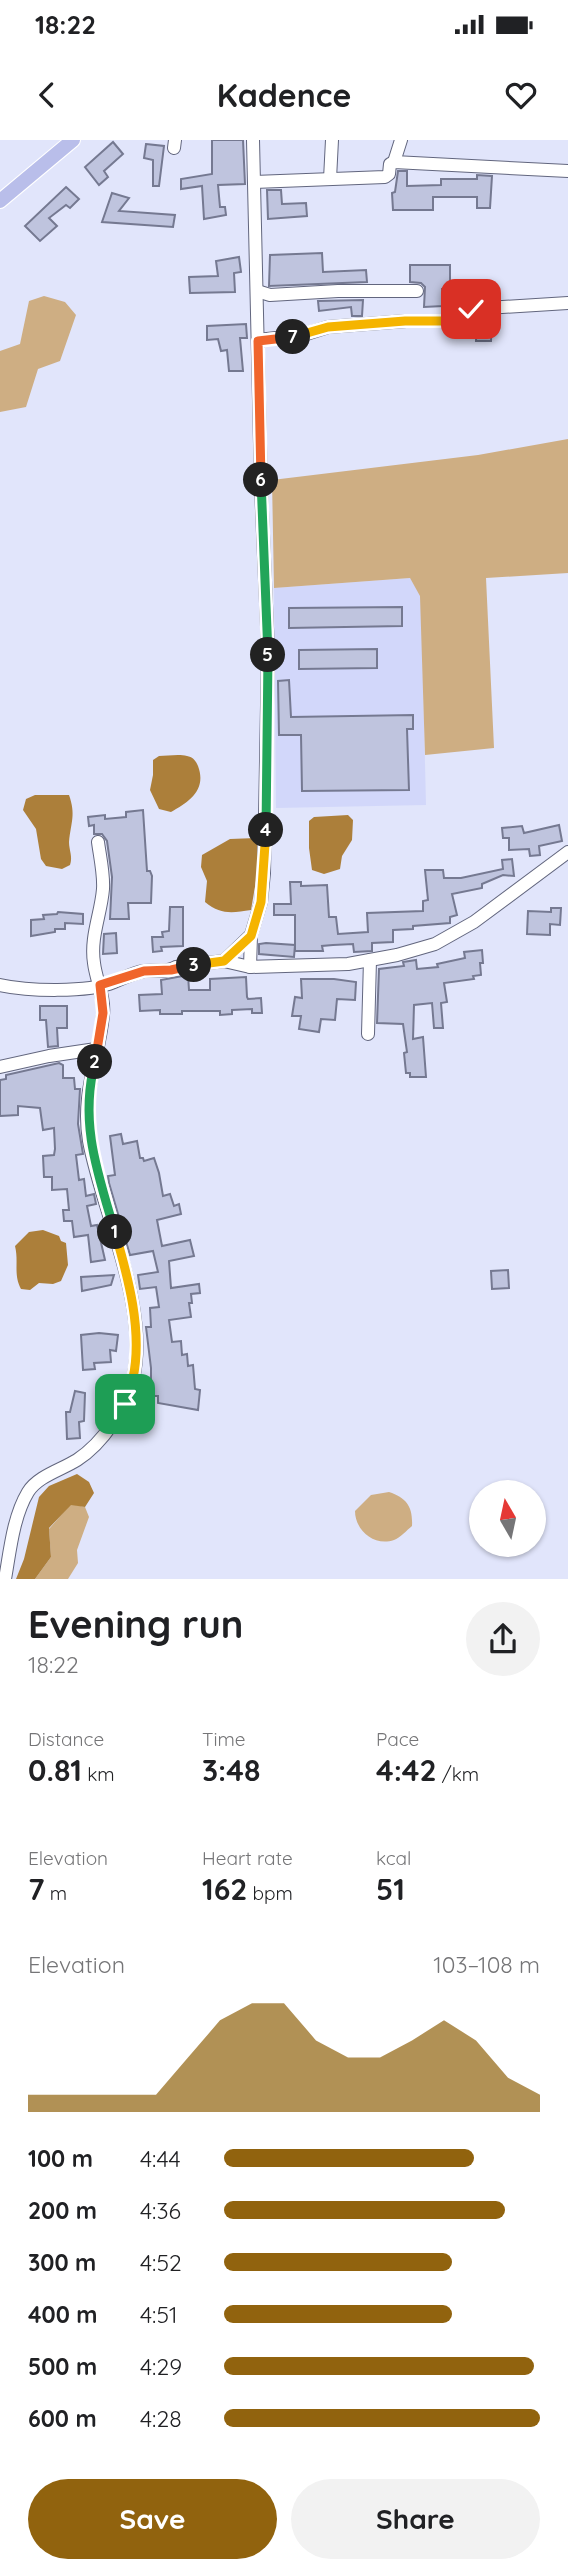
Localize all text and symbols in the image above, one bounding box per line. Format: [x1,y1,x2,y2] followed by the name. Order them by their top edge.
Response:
[35,8,96,41] text: 18:22
[217,75,351,115] text: Kadence
[28,76,66,114] icon: back
[502,76,540,114] icon: heart
[441,279,501,339] pin
[452,290,490,328] icon: check
[276,320,310,354] pin: 7
[287,324,298,348] text: 7
[244,462,278,498] pin: 6
[255,467,266,491] text: 6
[250,638,286,672] pin: 5
[262,642,273,666] text: 5
[248,812,284,848] pin: 4
[260,817,271,841] text: 4
[176,948,212,982] pin: 3
[188,952,199,976] text: 3
[78,1044,112,1080] pin: 2
[89,1049,100,1073] text: 2
[97,1214,132,1250] pin: 1
[111,1219,118,1243] text: 1
[95,1374,155,1434] pin
[106,1385,144,1423] icon: arrive
[469,1480,546,1558] north arrow
[469,1480,546,1557] map controls
[28,1600,243,1648] text: Evening run
[466,1602,540,1676] button: share
[28,1650,79,1679] text: 18:22
[28,1727,104,1751] text: Distance
[202,1727,246,1751] text: Time
[376,1727,419,1751] text: Pace
[28,1751,82,1789] text: 0.81
[202,1751,260,1789] text: 3:48
[376,1751,437,1789] text: 4:42
[82,1762,115,1786] text: km
[437,1762,479,1786] text: /km
[28,1846,108,1870] text: Elevation
[202,1846,293,1870] text: Heart rate
[376,1846,411,1870] text: kcal
[28,1870,44,1908] text: 7
[202,1870,247,1908] text: 162
[376,1870,405,1908] text: 51
[44,1881,67,1905] text: m
[247,1881,293,1905] text: bpm
[28,1950,125,1979] text: Elevation
[433,1950,540,1979] text: 103–108 m
[28,2144,93,2173] text: 100 m
[140,2144,181,2173] text: 4:44
[28,2196,97,2225] text: 200 m
[140,2196,181,2225] text: 4:36
[28,2248,96,2277] text: 300 m
[140,2248,182,2277] text: 4:52
[28,2300,97,2329] text: 400 m
[140,2300,177,2329] text: 4:51
[28,2352,97,2381] text: 500 m
[140,2352,182,2381] text: 4:29
[28,2404,97,2433] text: 600 m
[140,2404,182,2433] text: 4:28
[28,2479,277,2559] button: Save
[291,2479,540,2559] button: Share

